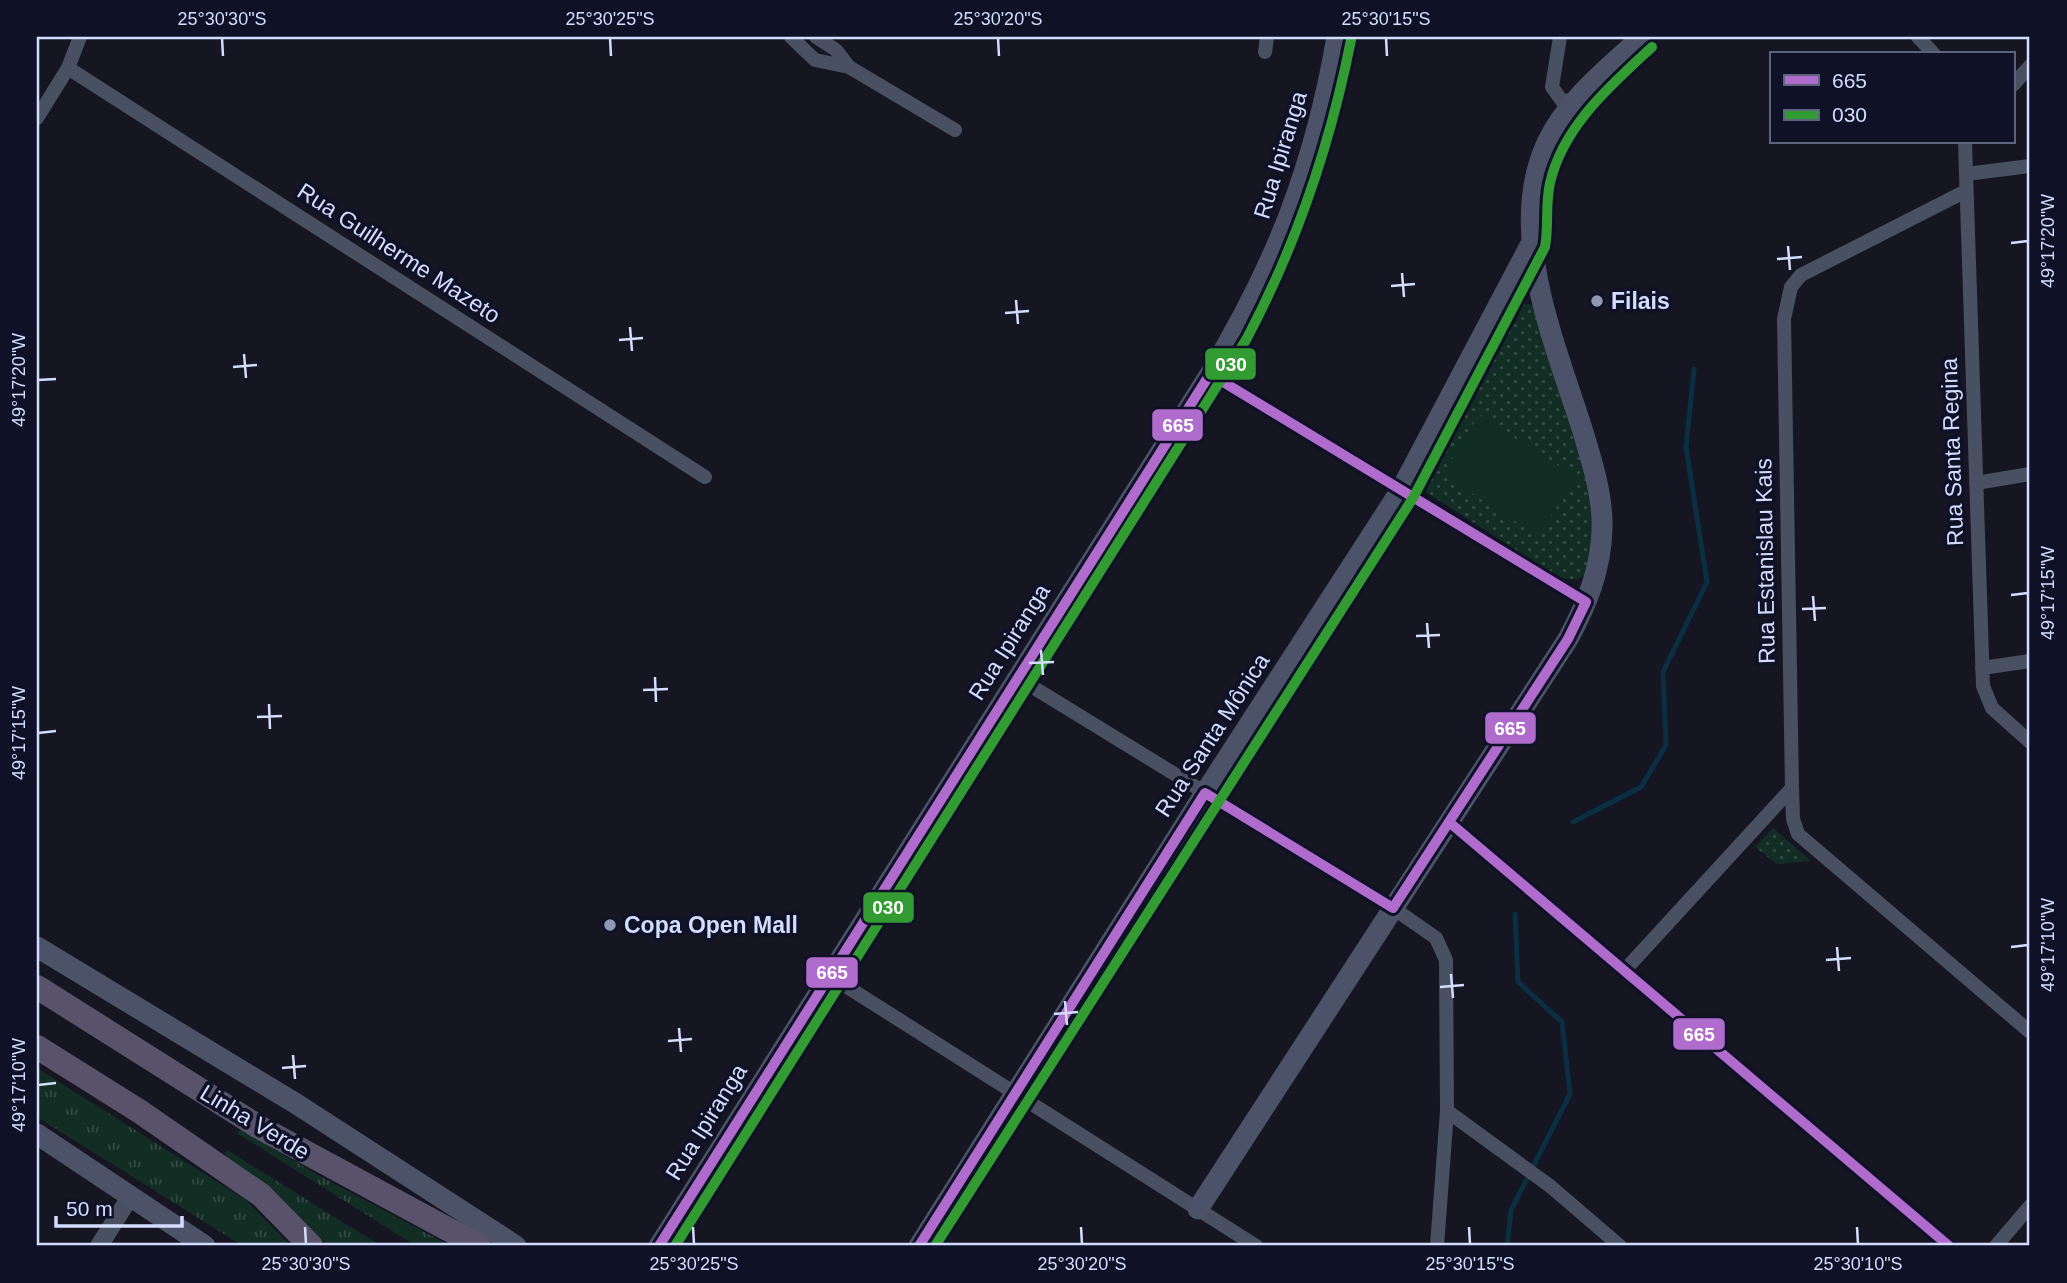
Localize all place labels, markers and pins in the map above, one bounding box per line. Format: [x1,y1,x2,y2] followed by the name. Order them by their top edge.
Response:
[1611,288,1670,314] place label: Filais
[1589,293,1605,309] marker: Filais
[624,912,798,938] place label: Copa Open Mall
[602,917,618,933] marker: Copa Open Mall

